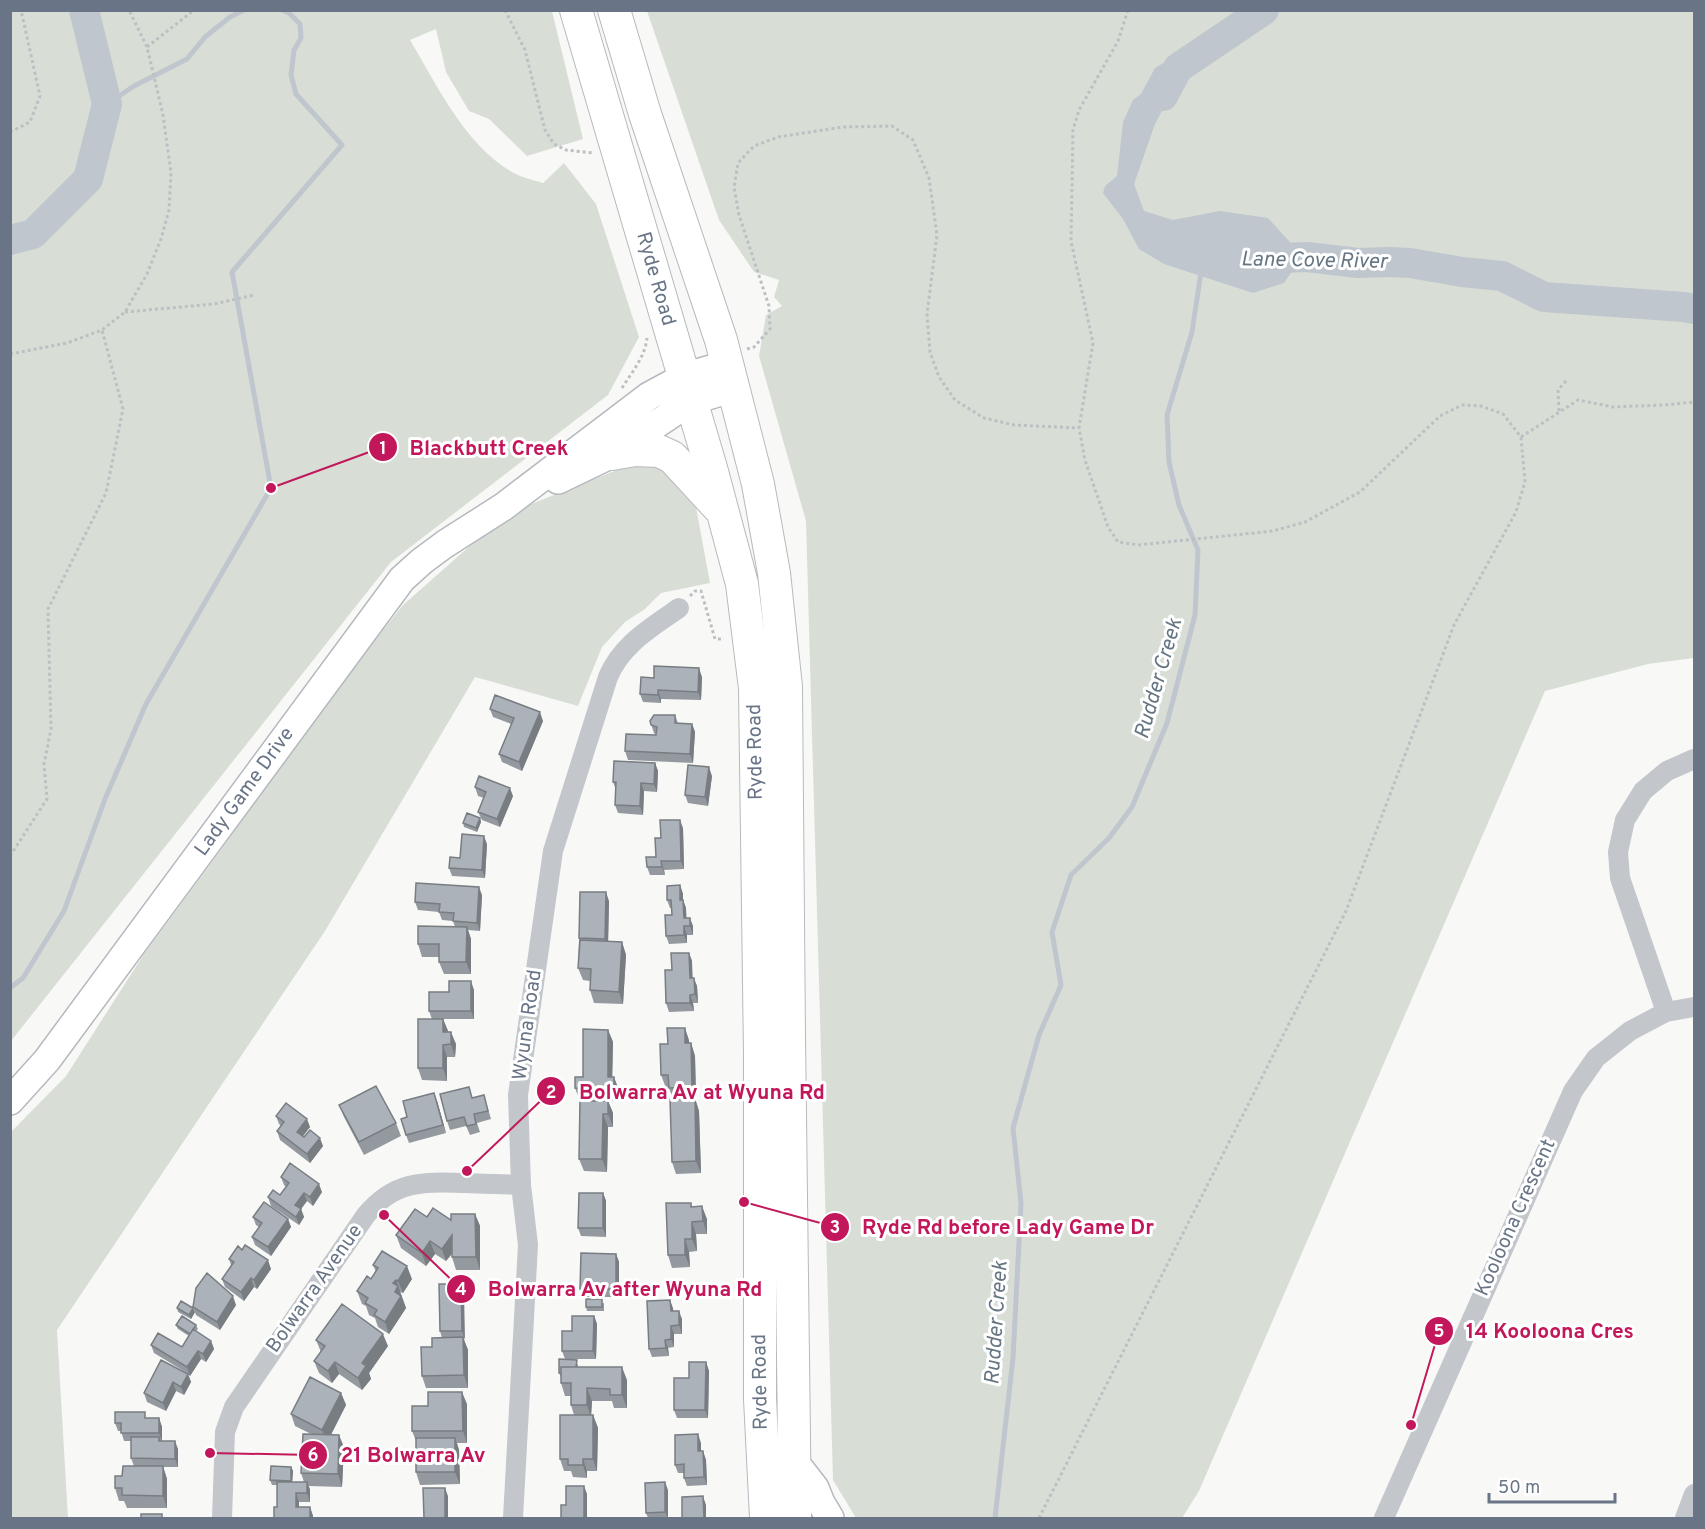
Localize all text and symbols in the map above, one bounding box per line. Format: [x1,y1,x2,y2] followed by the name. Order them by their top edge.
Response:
[629,229,681,329] street label: Ryde Road
[1241,246,1389,276] water label: Lane Cove River
[368,428,581,467] callout: Blackbutt Creek
[409,436,569,463] text: Blackbutt Creek
[379,438,387,461] text: 1
[1129,615,1189,742] water label: Rudder Creek
[742,704,770,800] street label: Ryde Road
[189,722,301,862] street label: Lady Game Drive
[507,968,549,1082] street label: Wyuna Road
[536,1072,837,1111] callout: Bolwarra Av at Wyuna Rd
[579,1080,825,1107] text: Bolwarra Av at Wyuna Rd
[545,1082,557,1105] text: 2
[1470,1135,1562,1301] street label: Kooloona Crescent
[820,1207,1166,1246] callout: Ryde Rd before Lady Game Dr
[862,1215,1154,1242] text: Ryde Rd before Lady Game Dr
[830,1217,840,1240] text: 3
[261,1220,369,1358] street label: Bolwarra Avenue
[979,1260,1015,1386] water label: Rudder Creek
[446,1270,775,1309] callout: Bolwarra Av after Wyuna Rd
[488,1277,762,1304] text: Bolwarra Av after Wyuna Rd
[455,1279,467,1302] text: 4
[1424,1312,1646,1351] callout: 14 Kooloona Cres
[1466,1319,1634,1346] text: 14 Kooloona Cres
[1434,1321,1445,1344] text: 5
[747,1334,775,1430] street label: Ryde Road
[298,1435,498,1474] callout: 21 Bolwarra Av
[340,1443,486,1470] text: 21 Bolwarra Av
[307,1445,319,1468] text: 6
[1489,1466,1615,1504] scale bar
[1498,1477,1540,1500] text: 50 m

